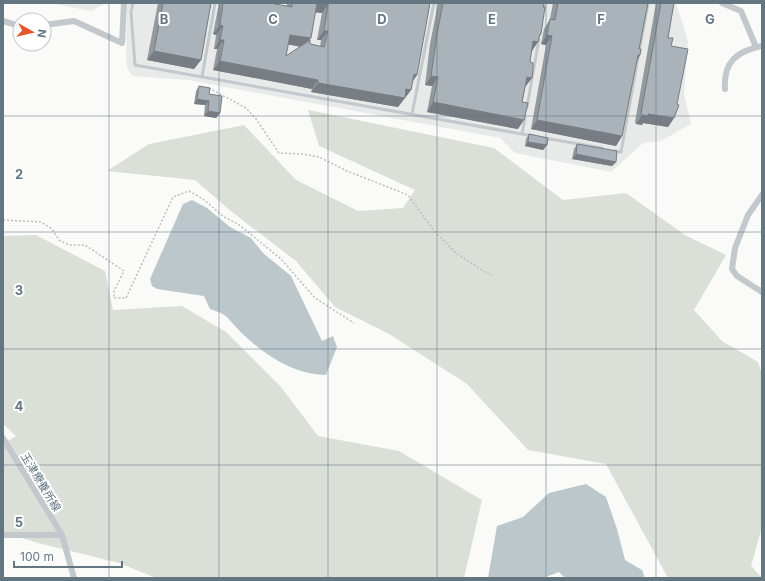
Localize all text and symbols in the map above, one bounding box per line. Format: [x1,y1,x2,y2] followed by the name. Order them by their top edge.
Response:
[160,11,169,27] text: B
[268,11,278,27] text: C
[377,11,387,27] text: D
[488,11,496,27] text: E
[597,11,605,27] text: F
[705,11,715,27] text: G
[12,12,52,52] north arrow
[34,28,49,39] text: N
[15,166,23,182] text: 2
[15,282,23,298] text: 3
[15,398,24,414] text: 4
[18,450,64,514] street label: 玉津療養所線
[15,514,23,530] text: 5
[14,543,122,569] scale bar
[20,549,54,564] text: 100 m

